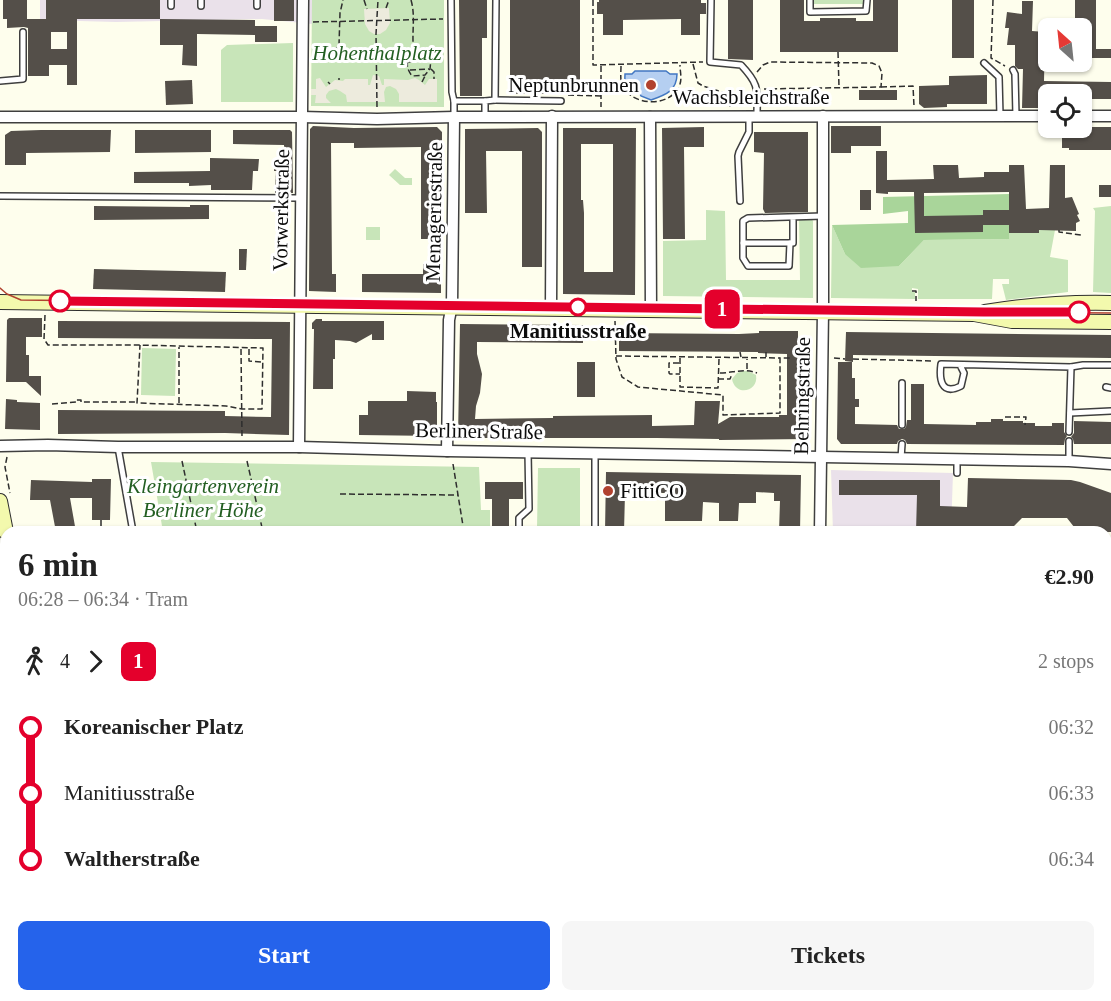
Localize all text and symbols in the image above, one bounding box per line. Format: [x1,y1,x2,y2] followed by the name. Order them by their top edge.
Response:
[1038,18,1092,72] north arrow
[1038,18,1092,138] map controls
[311,41,442,65] park label: Hohenthalplatz
[508,73,639,97] place label: Neptunbrunnen
[644,78,658,92] marker: Neptunbrunnen
[1038,84,1092,138] button: locate
[673,85,829,109] street label: Wachsbleichstraße
[421,142,447,282] street label: Menageriestraße
[268,149,294,271] street label: Vorwerkstraße
[49,290,71,312] unlabelled marker
[702,290,742,328] line badge: 1
[717,297,727,321] text: 1
[569,298,587,316] marker: Manitiusstraße
[1068,301,1090,323] unlabelled marker
[510,319,646,343] place label: Manitiusstraße
[789,337,815,455] street label: Behringstraße
[415,418,543,444] street label: Berliner Straße
[126,474,279,522] park label: Kleingartenverein Berliner Höhe
[620,479,684,503] place label: FittiCO
[601,484,615,498] marker: FittiCO
[18,547,98,583] text: 6 min
[1045,564,1094,589] text: €2.90
[18,588,188,610] text: 06:28 – 06:34 · Tram
[18,645,51,678] icon: walk
[79,645,112,678] icon: forward
[133,649,144,673] text: 1
[60,650,70,672] text: 4
[1038,650,1094,672] text: 2 stops
[64,714,243,739] text: Koreanischer Platz
[1048,716,1094,738] text: 06:32
[64,780,195,805] text: Manitiusstraße
[1048,782,1094,804] text: 06:33
[64,846,200,871] text: Waltherstraße
[1048,848,1094,870] text: 06:34
[18,921,550,990] button: Start
[562,921,1094,990] button: Tickets

